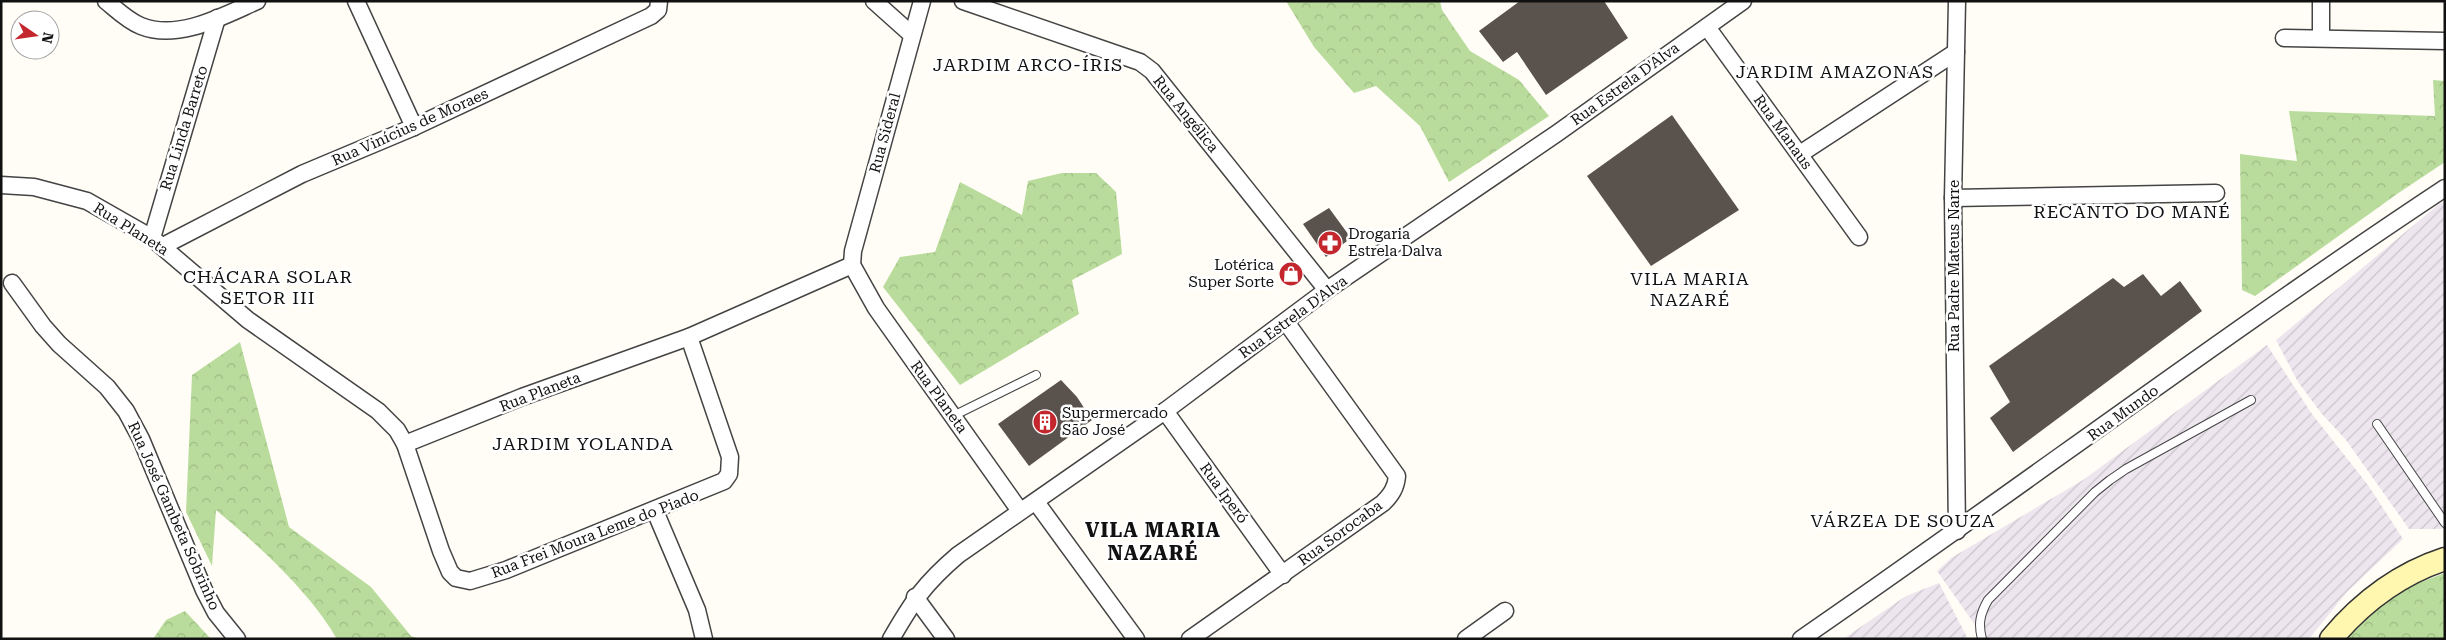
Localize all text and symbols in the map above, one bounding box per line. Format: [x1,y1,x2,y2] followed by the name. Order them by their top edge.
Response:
[10,10,60,60] north arrow
[39,31,57,45] text: N
[1567,39,1683,129] street label: Rua Estrela D'Alva
[933,54,1123,75] district label: JARDIM ARCO-ÍRIS
[1736,61,1934,82] district label: JARDIM AMAZONAS
[156,63,212,193] street label: Rua Linda Barreto
[1150,72,1222,156] street label: Rua Angélica
[329,84,491,170] street label: Rua Vinícius de Moraes
[866,91,904,175] street label: Rua Sideral
[1750,91,1816,173] street label: Rua Manaus
[1945,180,1963,352] street label: Rua Padre Mateus Narre
[90,199,172,259] street label: Rua Planeta
[2033,201,2231,222] district label: RECANTO DO MANÉ
[1348,225,1442,260] place label: Drogaria Estrela Dalva
[1317,230,1343,256] pharmacy icon: Drogaria Estrela Dalva
[1188,256,1274,291] place label: Lotérica Super Sorte
[1278,261,1304,287] shop icon: Lotérica Super Sorte
[183,266,353,308] district label: CHÁCARA SOLAR SETOR III
[1630,268,1750,310] district label: VILA MARIA NAZARÉ
[1235,272,1351,362] street label: Rua Estrela D'Alva
[907,357,971,437] street label: Rua Planeta
[497,368,583,416] street label: Rua Planeta
[2084,381,2162,445] street label: Rua Mundo
[1062,404,1168,439] place label: Supermercado São José
[1032,409,1058,435] building icon: Supermercado São José
[124,419,224,613] street label: Rua José Gambeta Sobrinho
[492,433,674,454] district label: JARDIM YOLANDA
[1196,459,1252,527] street label: Rua Iperó
[489,486,701,582] street label: Rua Frei Moura Leme do Piado
[1294,496,1386,570] street label: Rua Sorocaba
[1811,510,1995,531] district label: VÁRZEA DE SOUZA
[1085,518,1221,565] district label: VILA MARIA NAZARÉ

